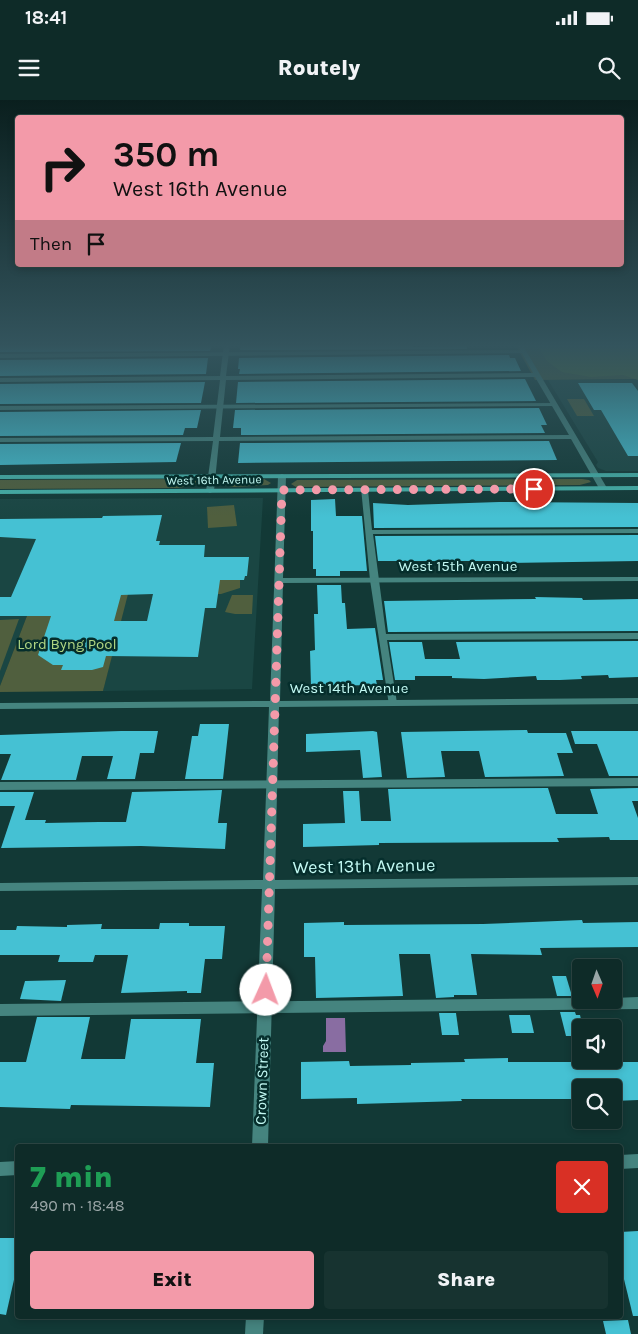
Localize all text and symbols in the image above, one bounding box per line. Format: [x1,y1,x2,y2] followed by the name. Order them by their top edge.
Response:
[25,7,67,29] text: 18:41
[15,54,43,82] icon: menu
[595,54,623,82] icon: search
[278,55,360,81] text: Routely
[113,134,219,175] text: 350 m
[30,135,95,200] icon: right
[113,176,287,202] text: West 16th Avenue
[82,230,110,258] icon: arrive
[30,233,72,255] text: Then
[513,468,555,510] pin
[166,472,262,488] street label: West 16th Avenue
[520,475,548,503] icon: arrive
[399,557,517,575] street label: West 15th Avenue
[17,635,117,653] park label: Lord Byng Pool
[290,679,408,697] street label: West 14th Avenue
[292,854,436,878] street label: West 13th Avenue
[572,959,622,1009] north arrow
[572,959,622,1129] map controls
[239,963,291,1015] position arrow
[572,1019,622,1069] button: sound
[251,1037,273,1125] street label: Crown Street
[572,1079,622,1129] button: search
[30,1159,113,1195] text: 7 min
[556,1161,608,1213] button: close
[30,1196,125,1215] text: 490 m · 18:48
[30,1251,314,1309] button: Exit
[324,1251,608,1309] button: Share

